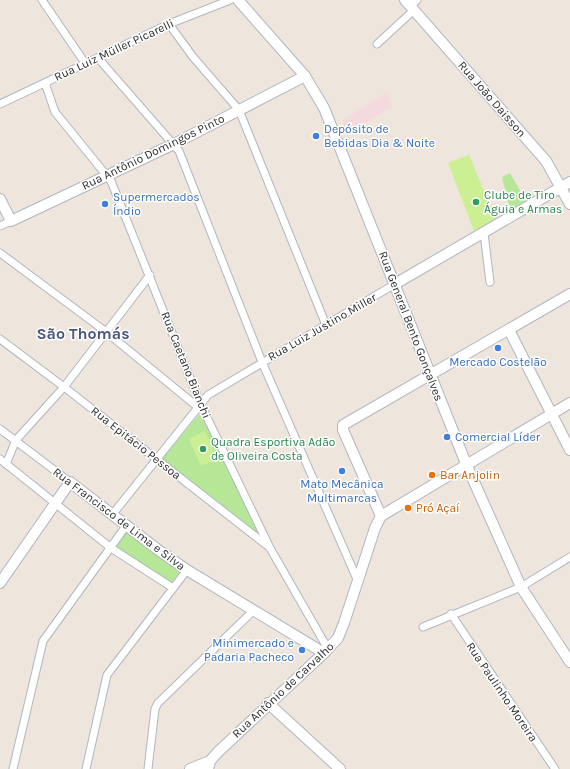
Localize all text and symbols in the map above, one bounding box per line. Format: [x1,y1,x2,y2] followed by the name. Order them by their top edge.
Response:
[52,16,176,84] street label: Rua Luiz Müller Picarelli
[455,58,529,140] street label: Rua João Daisson
[79,111,227,193] street label: Rua Antônio Domingos Pinto
[324,122,435,150] place label: Depósito de Bebidas Dia & Noite
[311,131,321,141] marker: Depósito de Bebidas Dia & Noite
[484,188,562,216] place label: Clube de Tiro Águia e Armas
[113,190,200,218] place label: Supermercados Índio
[471,197,481,207] marker: Clube de Tiro Águia e Armas
[100,199,110,209] marker: Supermercados Índio
[376,249,446,403] street label: Rua General Bento Gonçalves
[265,290,379,364] street label: Rua Luiz Justino Miller
[158,310,214,420] street label: Rua Caetano Bianchi
[36,324,130,343] district label: São Thomás
[493,343,503,353] marker: Mercado Costelão
[449,355,547,369] place label: Mercado Costelão
[88,404,184,482] street label: Rua Epitácio Pessoa
[455,430,541,444] place label: Comercial Líder
[442,432,452,442] marker: Comercial Líder
[211,435,335,463] place label: Quadra Esportiva Adão de Oliveira Costa
[198,444,208,454] marker: Quadra Esportiva Adão de Oliveira Costa
[50,465,188,573] street label: Rua Francisco de Lima e Silva
[337,466,347,476] marker: Mato Mecânica Multimarcas
[440,468,500,482] place label: Bar Anjolin
[427,470,437,480] marker: Bar Anjolin
[300,477,384,505] place label: Mato Mecânica Multimarcas
[416,501,460,515] place label: Pró Açaí
[403,503,413,513] marker: Pró Açaí
[204,636,294,664] place label: Minimercado e Padaria Pacheco
[229,639,337,741] street label: Rua Antônio de Carvalho
[463,640,541,744] street label: Rua Paulinho Moreira
[297,645,307,655] marker: Minimercado e Padaria Pacheco

